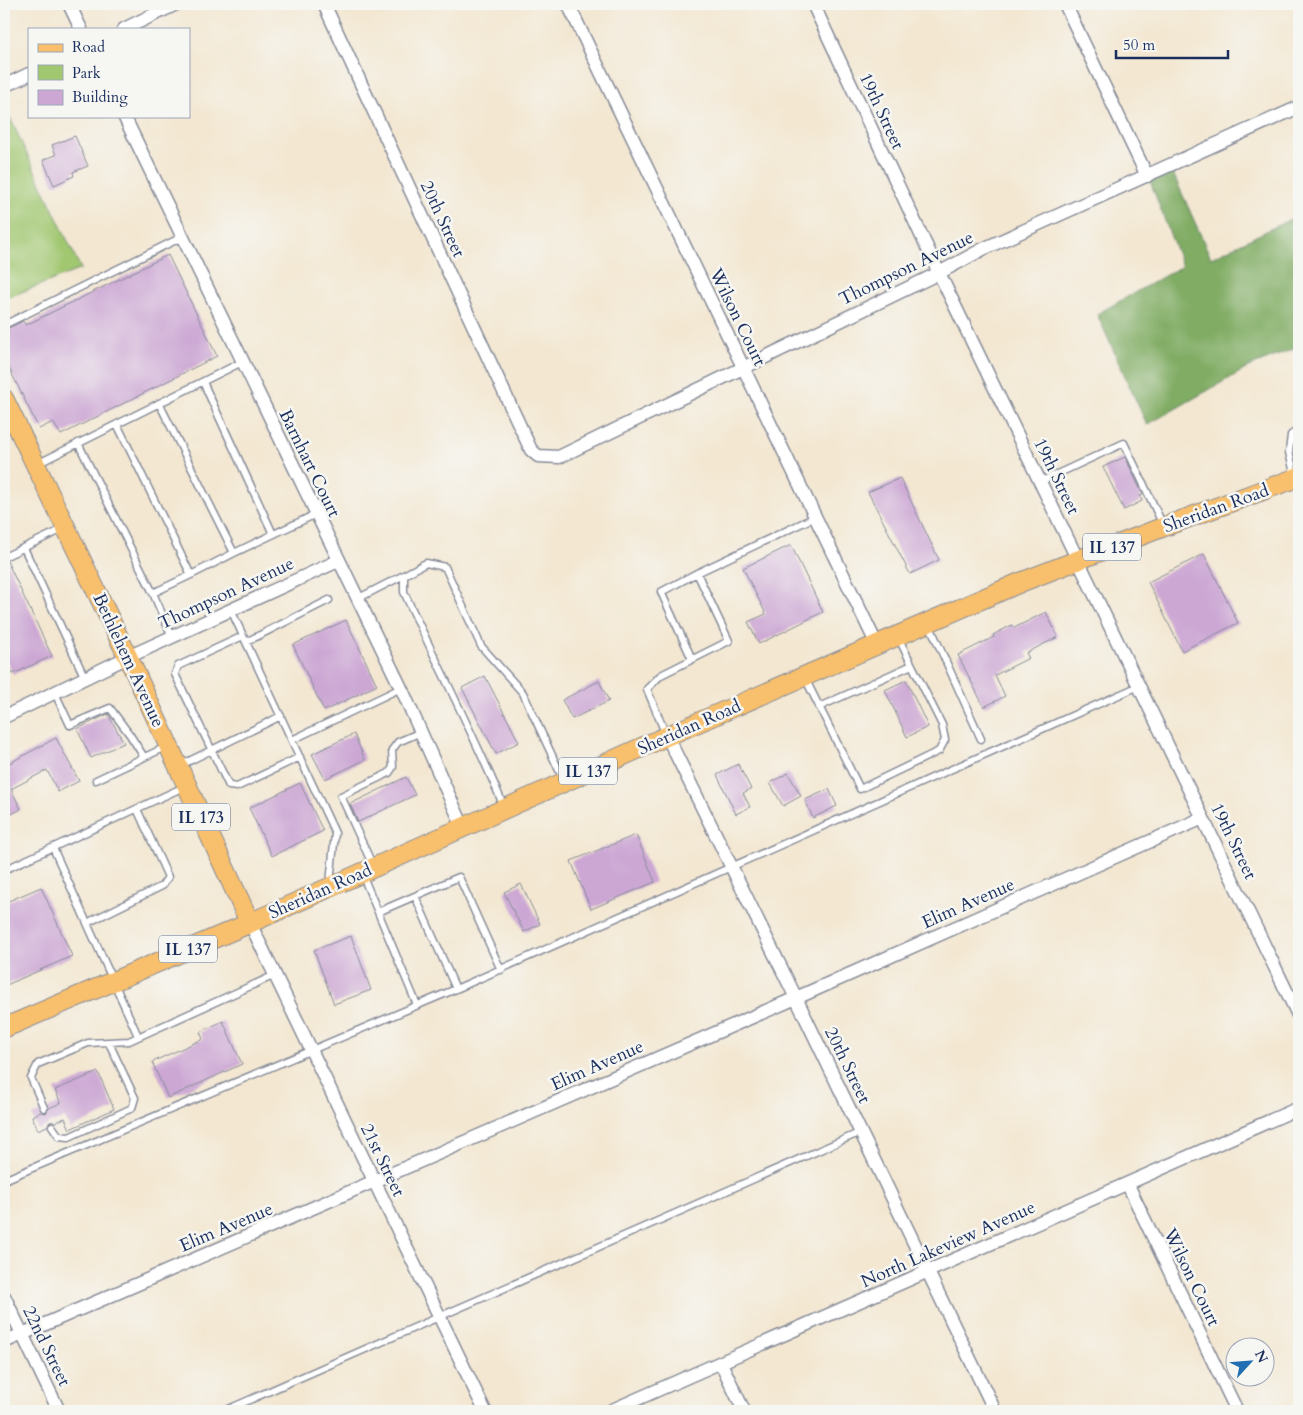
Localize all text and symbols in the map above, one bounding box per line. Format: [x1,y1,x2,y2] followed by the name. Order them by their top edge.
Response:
[28,28,190,118] legend
[1116,28,1228,60] scale bar
[1123,35,1155,55] text: 50 m
[72,37,105,57] text: Road
[72,63,101,83] text: Park
[853,69,910,154] street label: 19th Street
[72,87,128,107] text: Building
[414,177,471,262] street label: 20th Street
[835,225,978,312] street label: Thompson Avenue
[703,263,772,371] street label: Wilson Court
[273,405,347,522] street label: Barnhart Court
[1027,434,1086,519] street label: 19th Street
[1160,478,1273,539] street label: Sheridan Road
[1083,534,1141,560] road number: IL 137
[154,551,298,636] street label: Thompson Avenue
[87,589,171,731] street label: Bethlehem Avenue
[634,693,745,761] street label: Sheridan Road
[559,758,617,784] road number: IL 137
[1204,799,1263,884] street label: 19th Street
[172,804,230,830] road number: IL 173
[265,857,376,925] street label: Sheridan Road
[918,872,1019,935] street label: Elim Avenue
[159,936,217,962] road number: IL 137
[818,1023,877,1108] street label: 20th Street
[547,1034,648,1097] street label: Elim Avenue
[354,1120,411,1201] street label: 21st Street
[857,1195,1039,1294] street label: North Lakeview Avenue
[176,1197,277,1258] street label: Elim Avenue
[1157,1223,1226,1331] street label: Wilson Court
[16,1302,77,1391] street label: 22nd Street
[1226,1338,1276,1388] north arrow
[1250,1347,1272,1366] text: N

